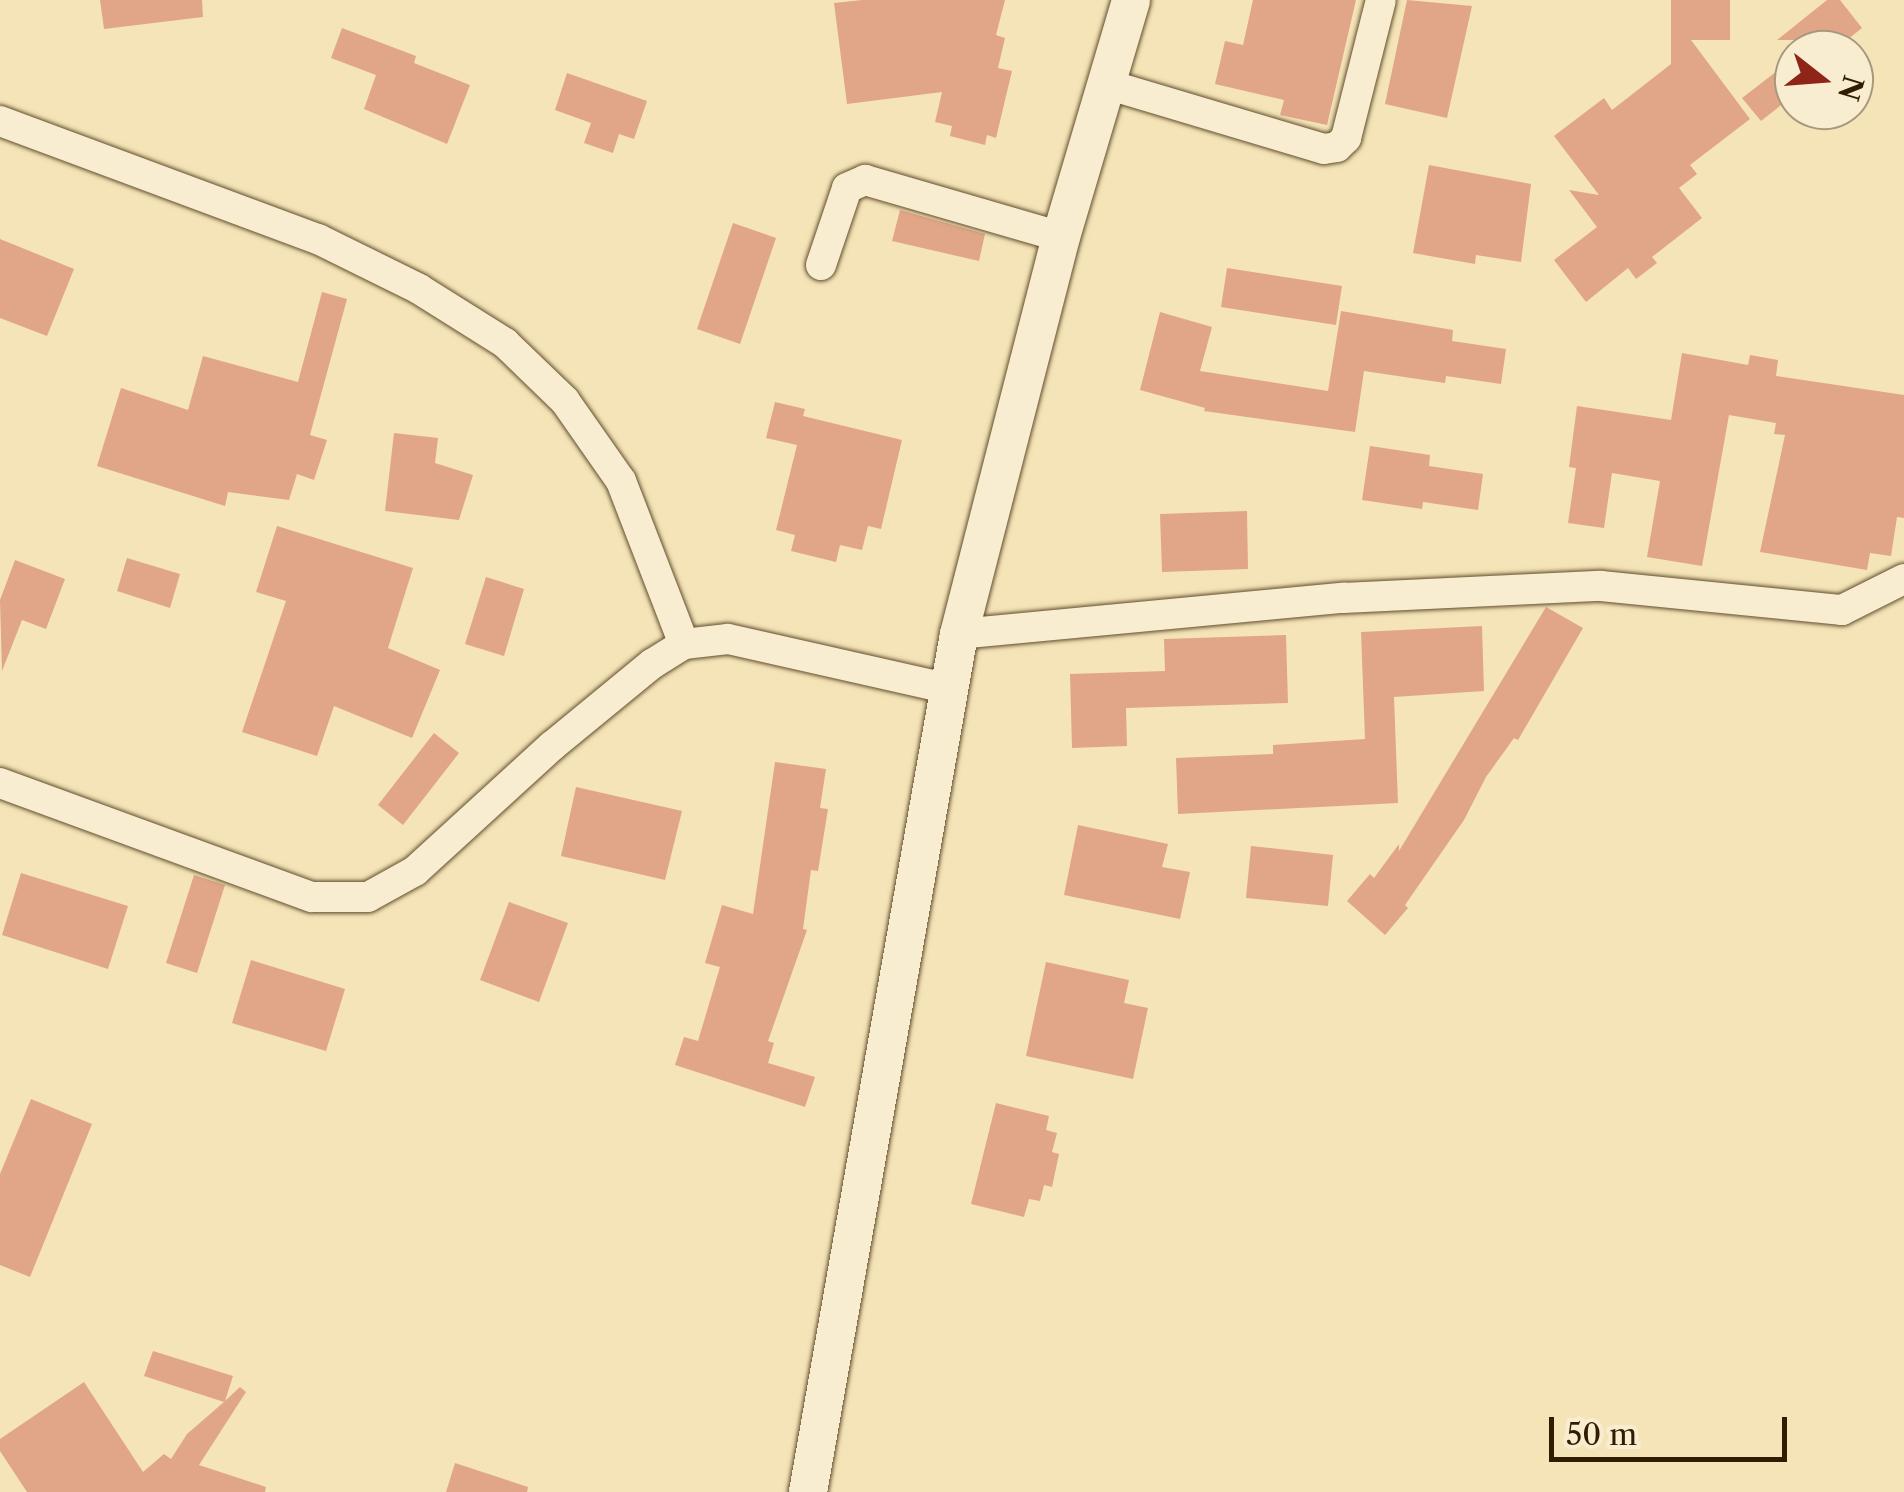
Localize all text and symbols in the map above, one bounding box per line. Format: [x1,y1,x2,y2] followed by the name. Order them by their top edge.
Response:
[1774,30,1874,130] north arrow
[1831,72,1871,105] text: N
[1554,1397,1792,1459] scale bar
[1566,1416,1637,1453] text: 50 m

